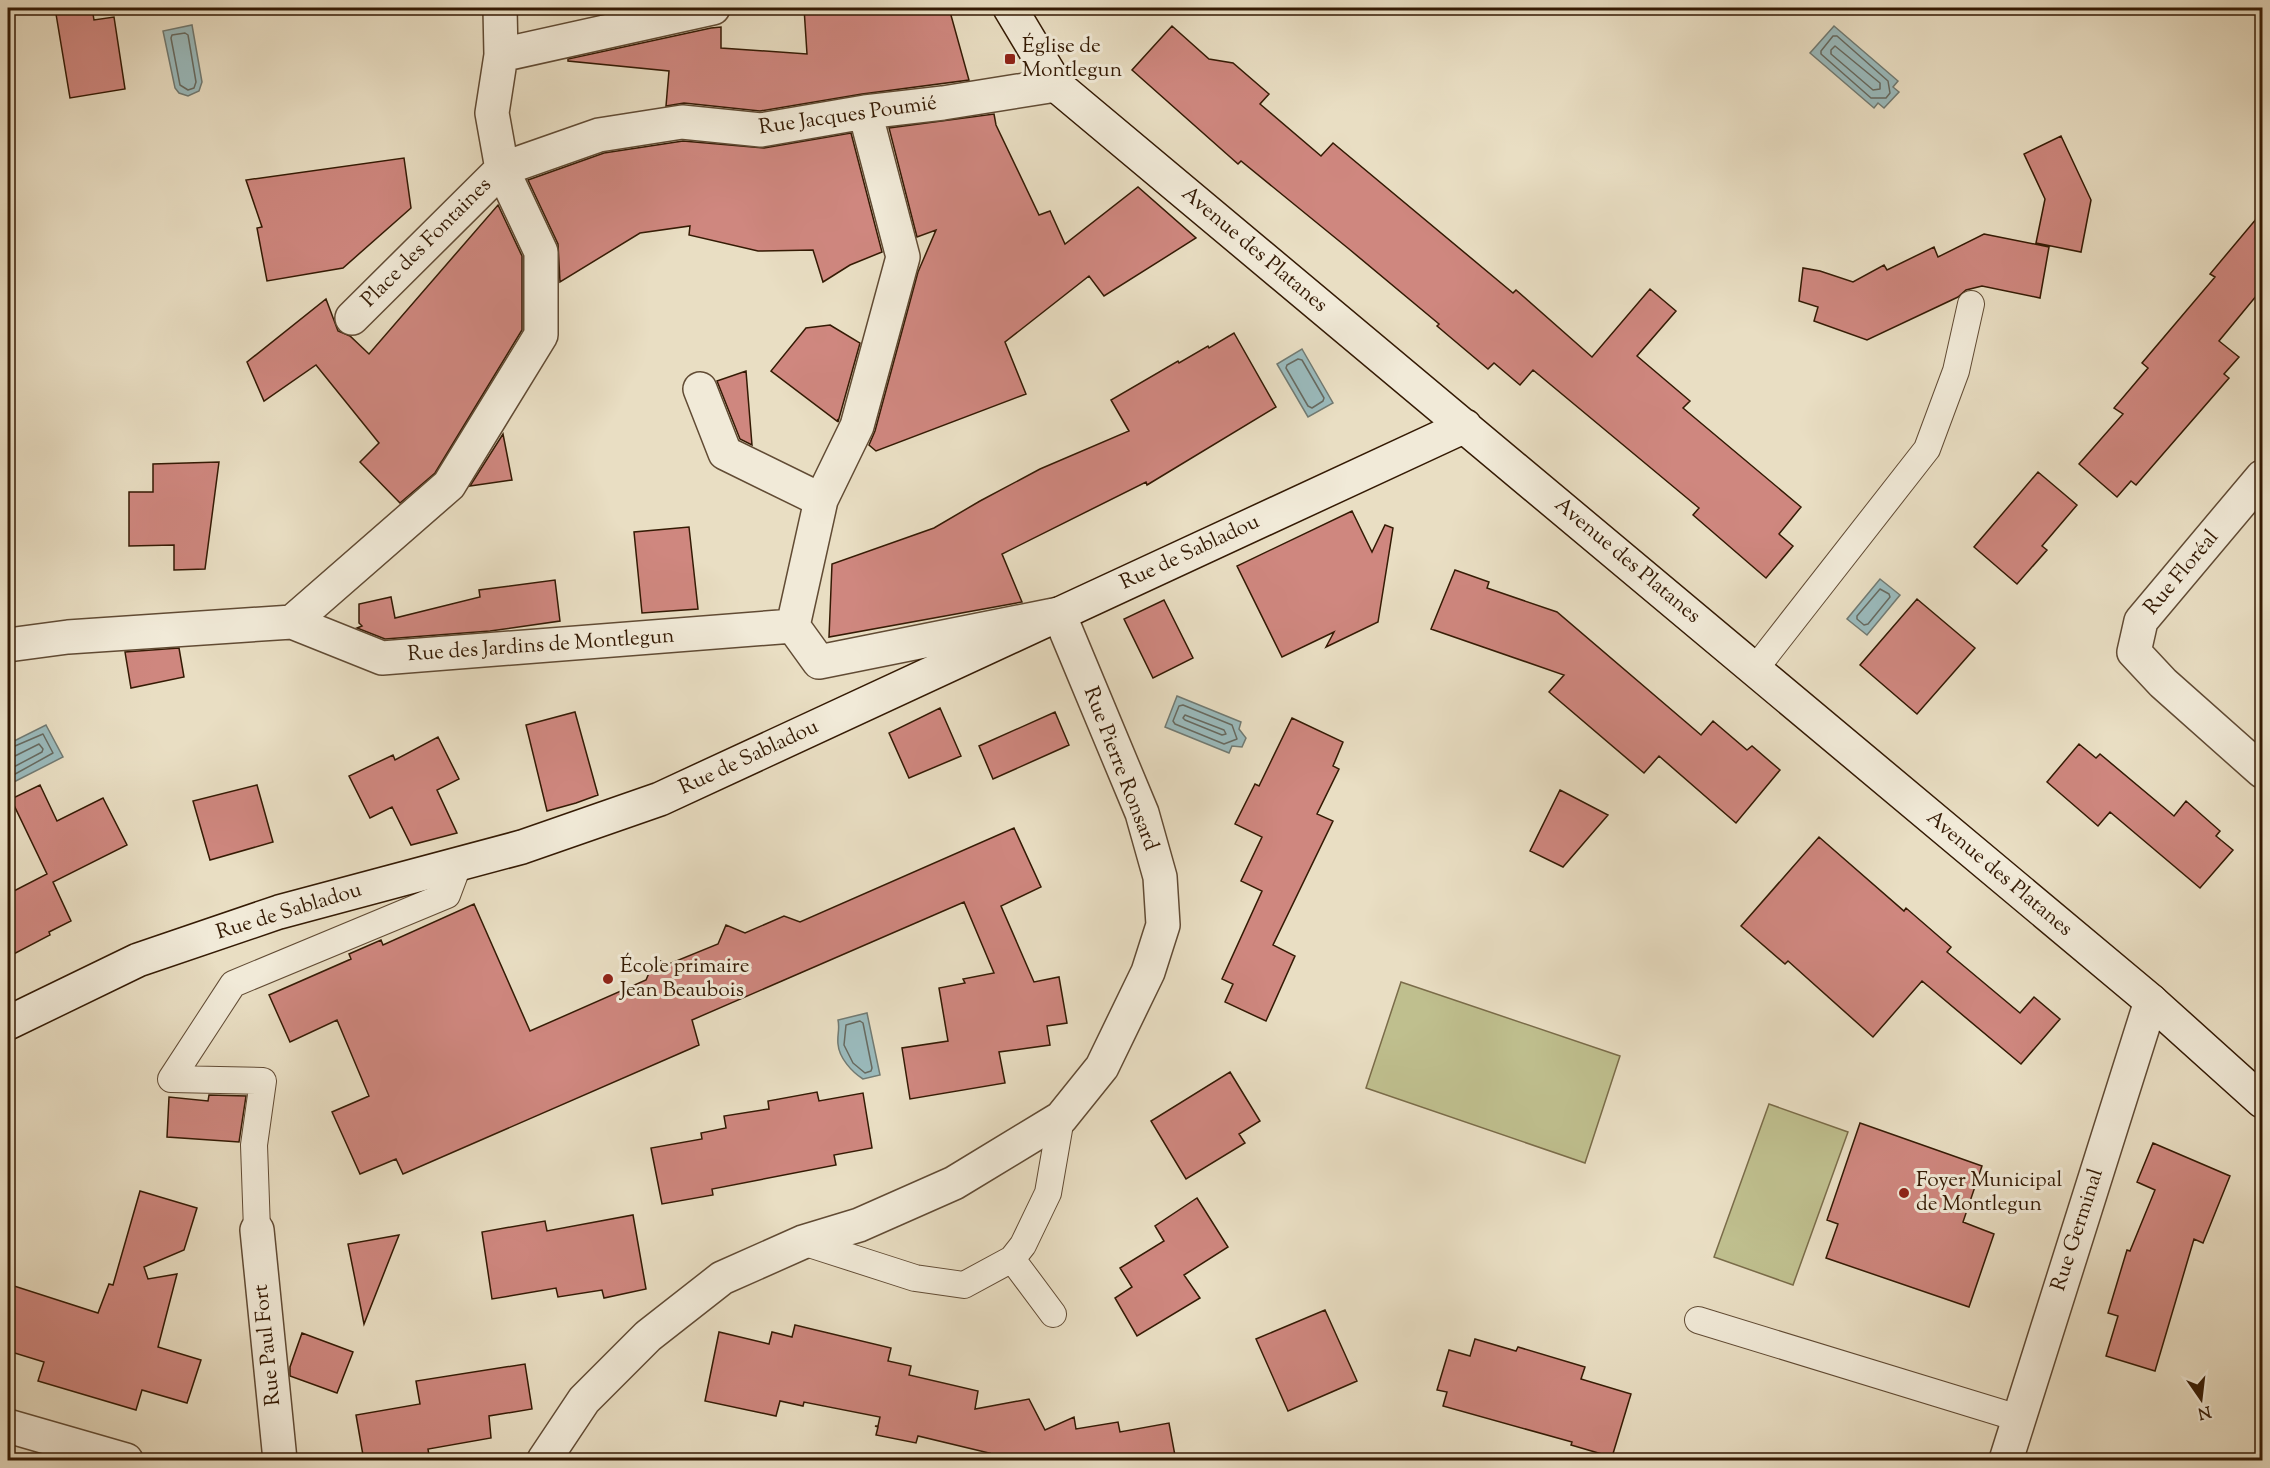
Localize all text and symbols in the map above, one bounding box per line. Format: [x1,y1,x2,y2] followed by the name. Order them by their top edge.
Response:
[1022,32,1122,86] place label: Église de Montlegun
[1003,52,1017,66] marker: Église de Montlegun
[757,89,939,143] street label: Rue Jacques Poumié
[355,171,499,315] street label: Place des Fontaines
[1174,180,1334,320] street label: Avenue des Platanes
[1547,491,1707,631] street label: Avenue des Platanes
[1115,508,1265,598] street label: Rue de Sabladou
[2137,524,2227,622] street label: Rue Floréal
[407,622,675,670] street label: Rue des Jardins de Montlegun
[1075,683,1165,856] street label: Rue Pierre Ronsard
[674,713,824,803] street label: Rue de Sabladou
[1919,804,2079,944] street label: Avenue des Platanes
[213,876,365,948] street label: Rue de Sabladou
[619,952,750,1006] place label: École primaire Jean Beaubois
[601,972,615,986] marker: École primaire Jean Beaubois
[2044,1165,2112,1295] street label: Rue Germinal
[1916,1166,2062,1220] place label: Foyer Municipal de Montlegun
[1897,1186,1911,1200] marker: Foyer Municipal de Montlegun
[247,1283,289,1407] street label: Rue Paul Fort
[2171,1369,2231,1429] north arrow
[2195,1398,2213,1424] text: N

